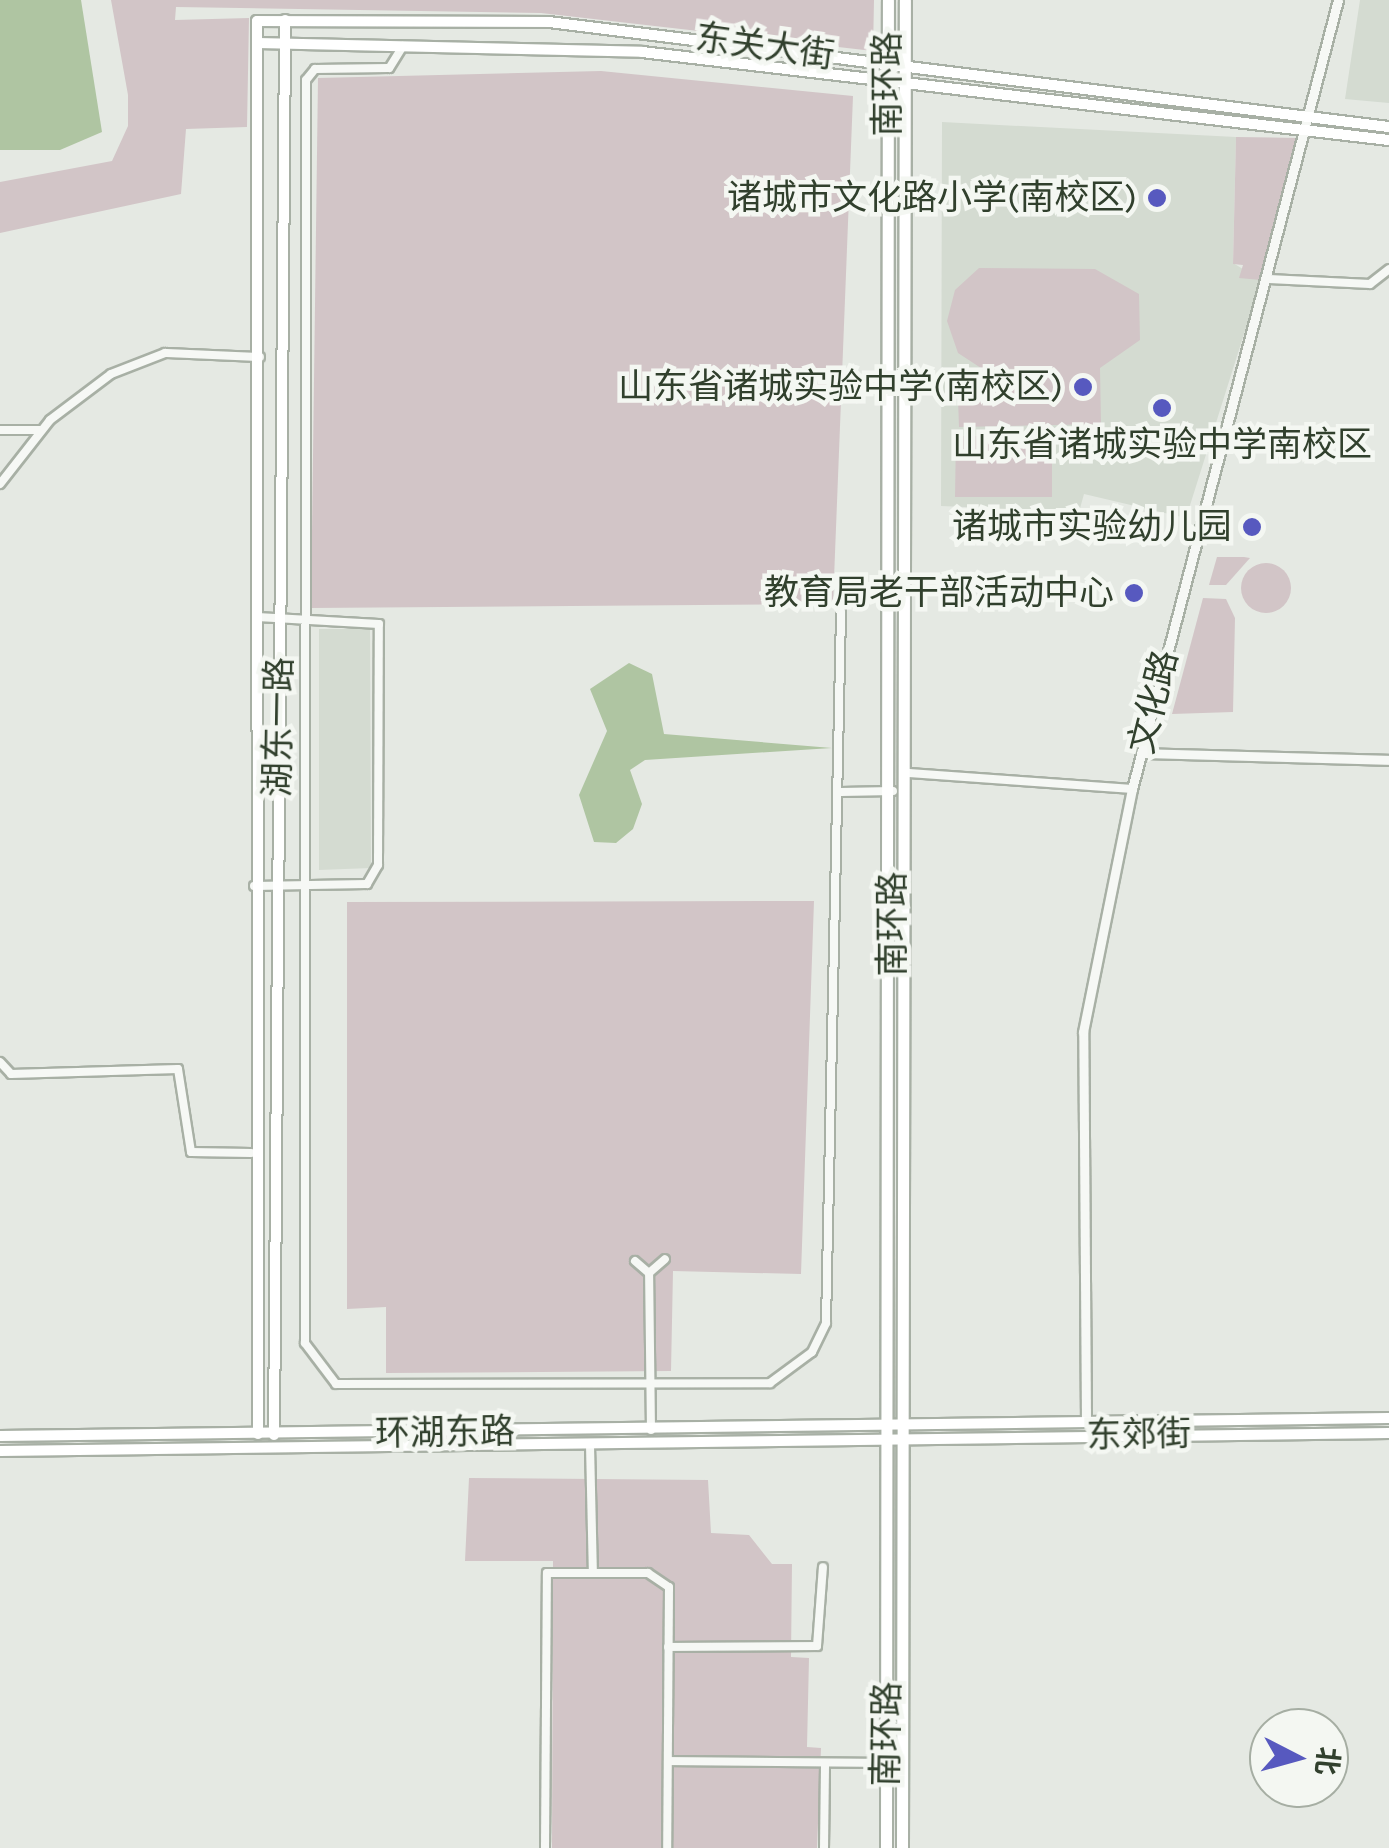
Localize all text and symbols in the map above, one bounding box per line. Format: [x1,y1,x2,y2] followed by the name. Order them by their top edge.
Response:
[693,16,837,78] street label: 东关大街
[867,32,909,136] street label: 南环路
[727,177,1137,219] place label: 诸城市文化路小学(南校区)
[1146,187,1168,209] marker: 诸城市文化路小学(南校区)
[618,366,1063,408] place label: 山东省诸城实验中学(南校区)
[1072,376,1094,398] marker: 山东省诸城实验中学(南校区)
[1151,397,1173,419] marker: 山东省诸城实验中学南校区
[952,424,1372,466] place label: 山东省诸城实验中学南校区
[952,506,1232,548] place label: 诸城市实验幼儿园
[1241,516,1263,538] marker: 诸城市实验幼儿园
[764,572,1114,614] place label: 教育局老干部活动中心
[1123,582,1145,604] marker: 教育局老干部活动中心
[1121,646,1187,758] street label: 文化路
[257,657,301,797] street label: 湖东一路
[872,872,914,976] street label: 南环路
[375,1411,515,1455] street label: 环湖东路
[1086,1413,1192,1457] street label: 东郊街
[865,1681,909,1787] street label: 南环路
[1249,1708,1349,1808] north arrow
[1309,1745,1345,1777] text: 北

